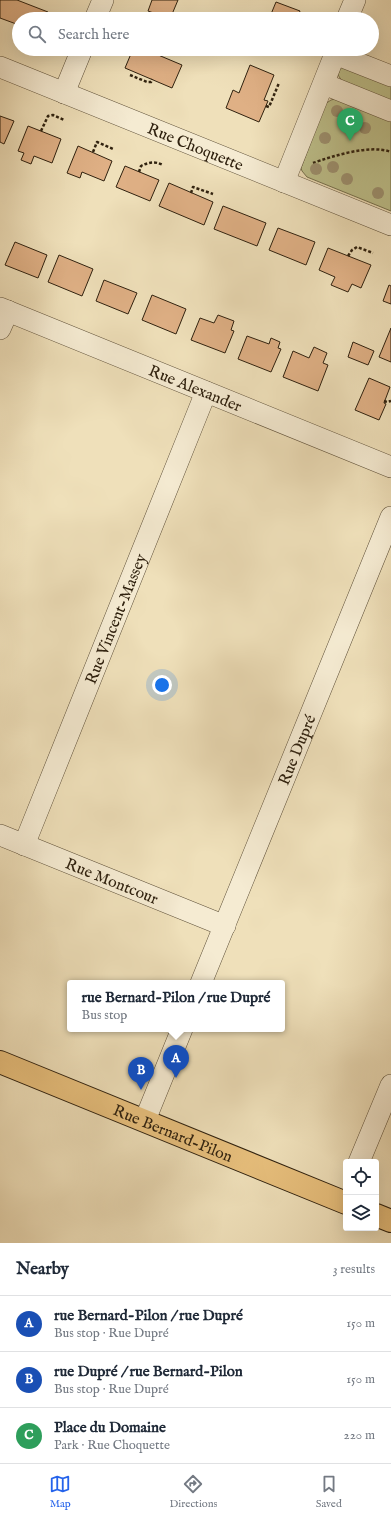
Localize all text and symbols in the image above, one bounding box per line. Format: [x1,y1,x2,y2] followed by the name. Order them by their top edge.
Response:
[12,12,379,56] search box
[26,23,48,45] icon: search
[58,25,129,44] text: Search here
[337,108,363,141] pin: C
[144,120,246,176] street label: Rue Choquette
[145,361,244,417] street label: Rue Alexander
[82,551,152,687] street label: Rue Vincent-Massey
[152,675,172,695] your location
[275,712,321,789] street label: Rue Dupré
[62,855,161,910] street label: Rue Montcour
[67,980,285,1032] popup
[82,988,270,1007] text: rue Bernard-Pilon / rue Dupré
[82,1007,127,1024] text: Bus stop
[163,1045,189,1078] pin: A
[128,1057,154,1090] pin: B
[110,1101,236,1168] street label: Rue Bernard-Pilon
[343,1159,379,1231] map controls
[343,1159,379,1195] button: locate
[343,1195,379,1231] button: layers
[16,1259,69,1280] text: Nearby
[333,1261,375,1278] text: 3 results
[54,1306,243,1325] text: rue Bernard-Pilon / rue Dupré
[25,1315,33,1332] text: A
[346,1315,375,1332] text: 150 m
[54,1325,169,1342] text: Bus stop · Rue Dupré
[54,1362,243,1381] text: rue Dupré / rue Bernard-Pilon
[25,1371,33,1388] text: B
[346,1371,375,1388] text: 150 m
[54,1381,169,1398] text: Bus stop · Rue Dupré
[54,1418,166,1437] text: Place du Domaine
[24,1427,34,1444] text: C
[344,1427,375,1444] text: 220 m
[54,1437,170,1454] text: Park · Rue Choquette
[49,1473,71,1511] tab: Map
[170,1473,217,1511] tab: Directions
[316,1473,342,1511] tab: Saved

